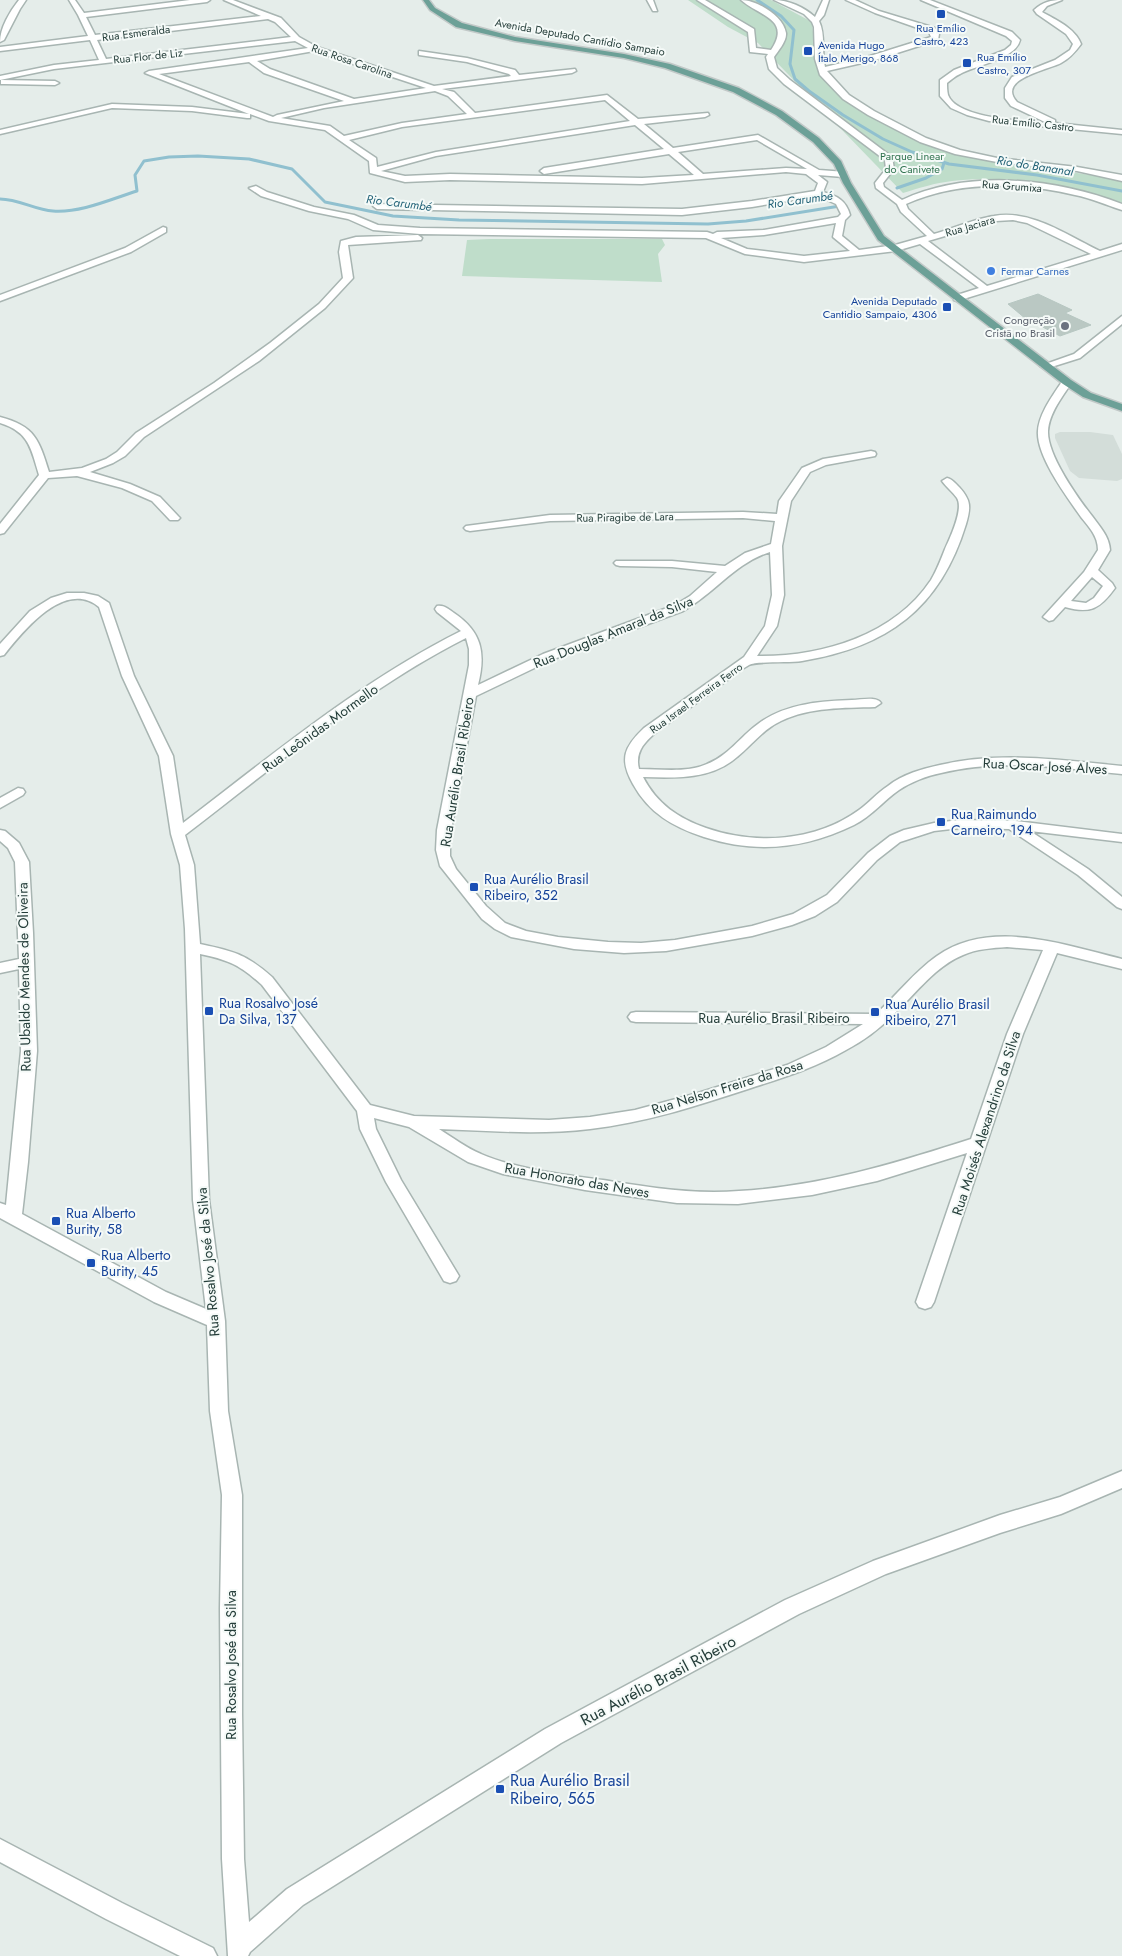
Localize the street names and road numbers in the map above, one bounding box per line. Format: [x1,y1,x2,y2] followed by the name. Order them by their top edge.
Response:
[494,14,666,60] street label: Avenida Deputado Cantídio Sampaio
[101,21,171,45] street label: Rua Esmeralda
[309,40,395,82] street label: Rua Rosa Carolina
[112,44,184,68] street label: Rua Flor de Liz
[991,111,1075,135] street label: Rua Emílio Castro
[982,176,1042,196] street label: Rua Grumixa
[943,211,997,241] street label: Rua Jaciara
[576,508,674,526] street label: Rua Piragibe de Lara
[530,591,696,673] street label: Rua Douglas Amaral da Silva
[646,659,746,737] street label: Rua Israel Ferreira Ferro
[258,679,382,777] street label: Rua Leônidas Mormello
[435,695,479,848] street label: Rua Aurélio Brasil Ribeiro
[982,753,1108,779] street label: Rua Oscar José Alves
[12,882,36,1072] street label: Rua Ubaldo Mendes de Oliveira
[698,1008,850,1028] street label: Rua Aurélio Brasil Ribeiro
[947,1028,1025,1218] street label: Rua Moisés Alexandrino da Silva
[649,1054,805,1120] street label: Rua Nelson Freire da Rosa
[503,1157,651,1203] street label: Rua Honorato das Neves
[192,1187,224,1337] street label: Rua Rosalvo José da Silva
[221,1590,241,1740] street label: Rua Rosalvo José da Silva
[576,1630,740,1731] street label: Rua Aurélio Brasil Ribeiro

